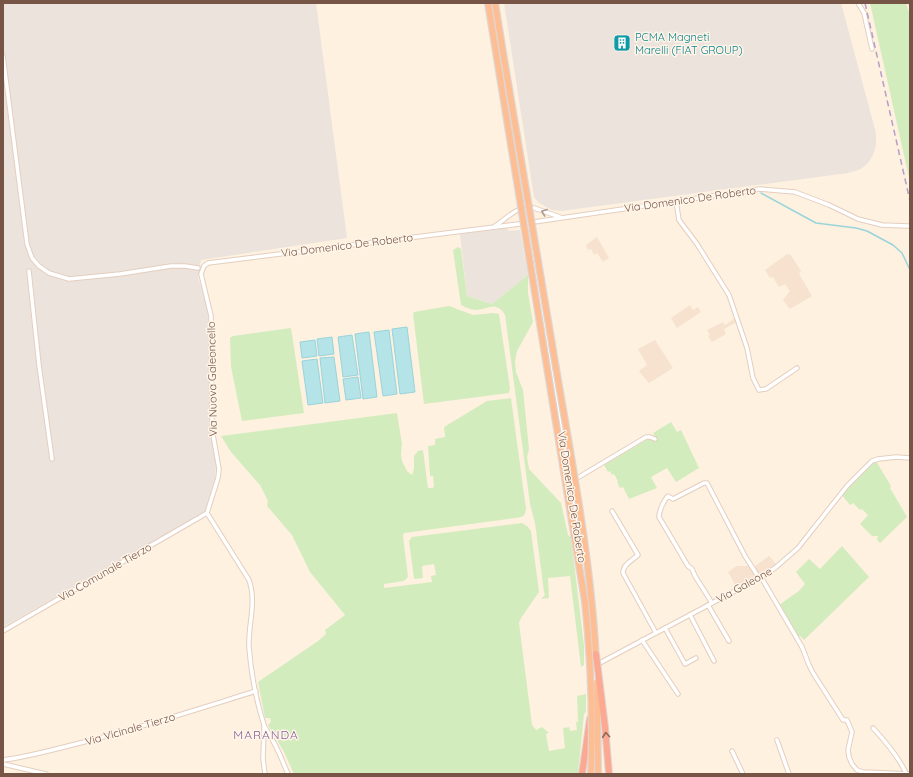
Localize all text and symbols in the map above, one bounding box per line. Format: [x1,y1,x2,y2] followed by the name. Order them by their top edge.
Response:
[635,30,743,57] place label: PCMA Magneti Marelli (FIAT GROUP)
[612,33,632,53] building icon: PCMA Magneti Marelli (FIAT GROUP)
[623,183,757,215] street label: Via Domenico De Roberto
[540,208,547,216] one-way arrow
[280,230,414,260] street label: Via Domenico De Roberto
[204,321,220,437] street label: Via Nuova Galeoncello
[555,430,589,564] street label: Via Domenico De Roberto
[56,539,154,604] street label: Via Comunale Tierzo
[714,564,774,606] street label: Via Galeone
[83,709,177,749] street label: Via Vicinale Tierzo
[233,727,299,742] district label: MARANDA
[601,732,610,738] one-way arrow

